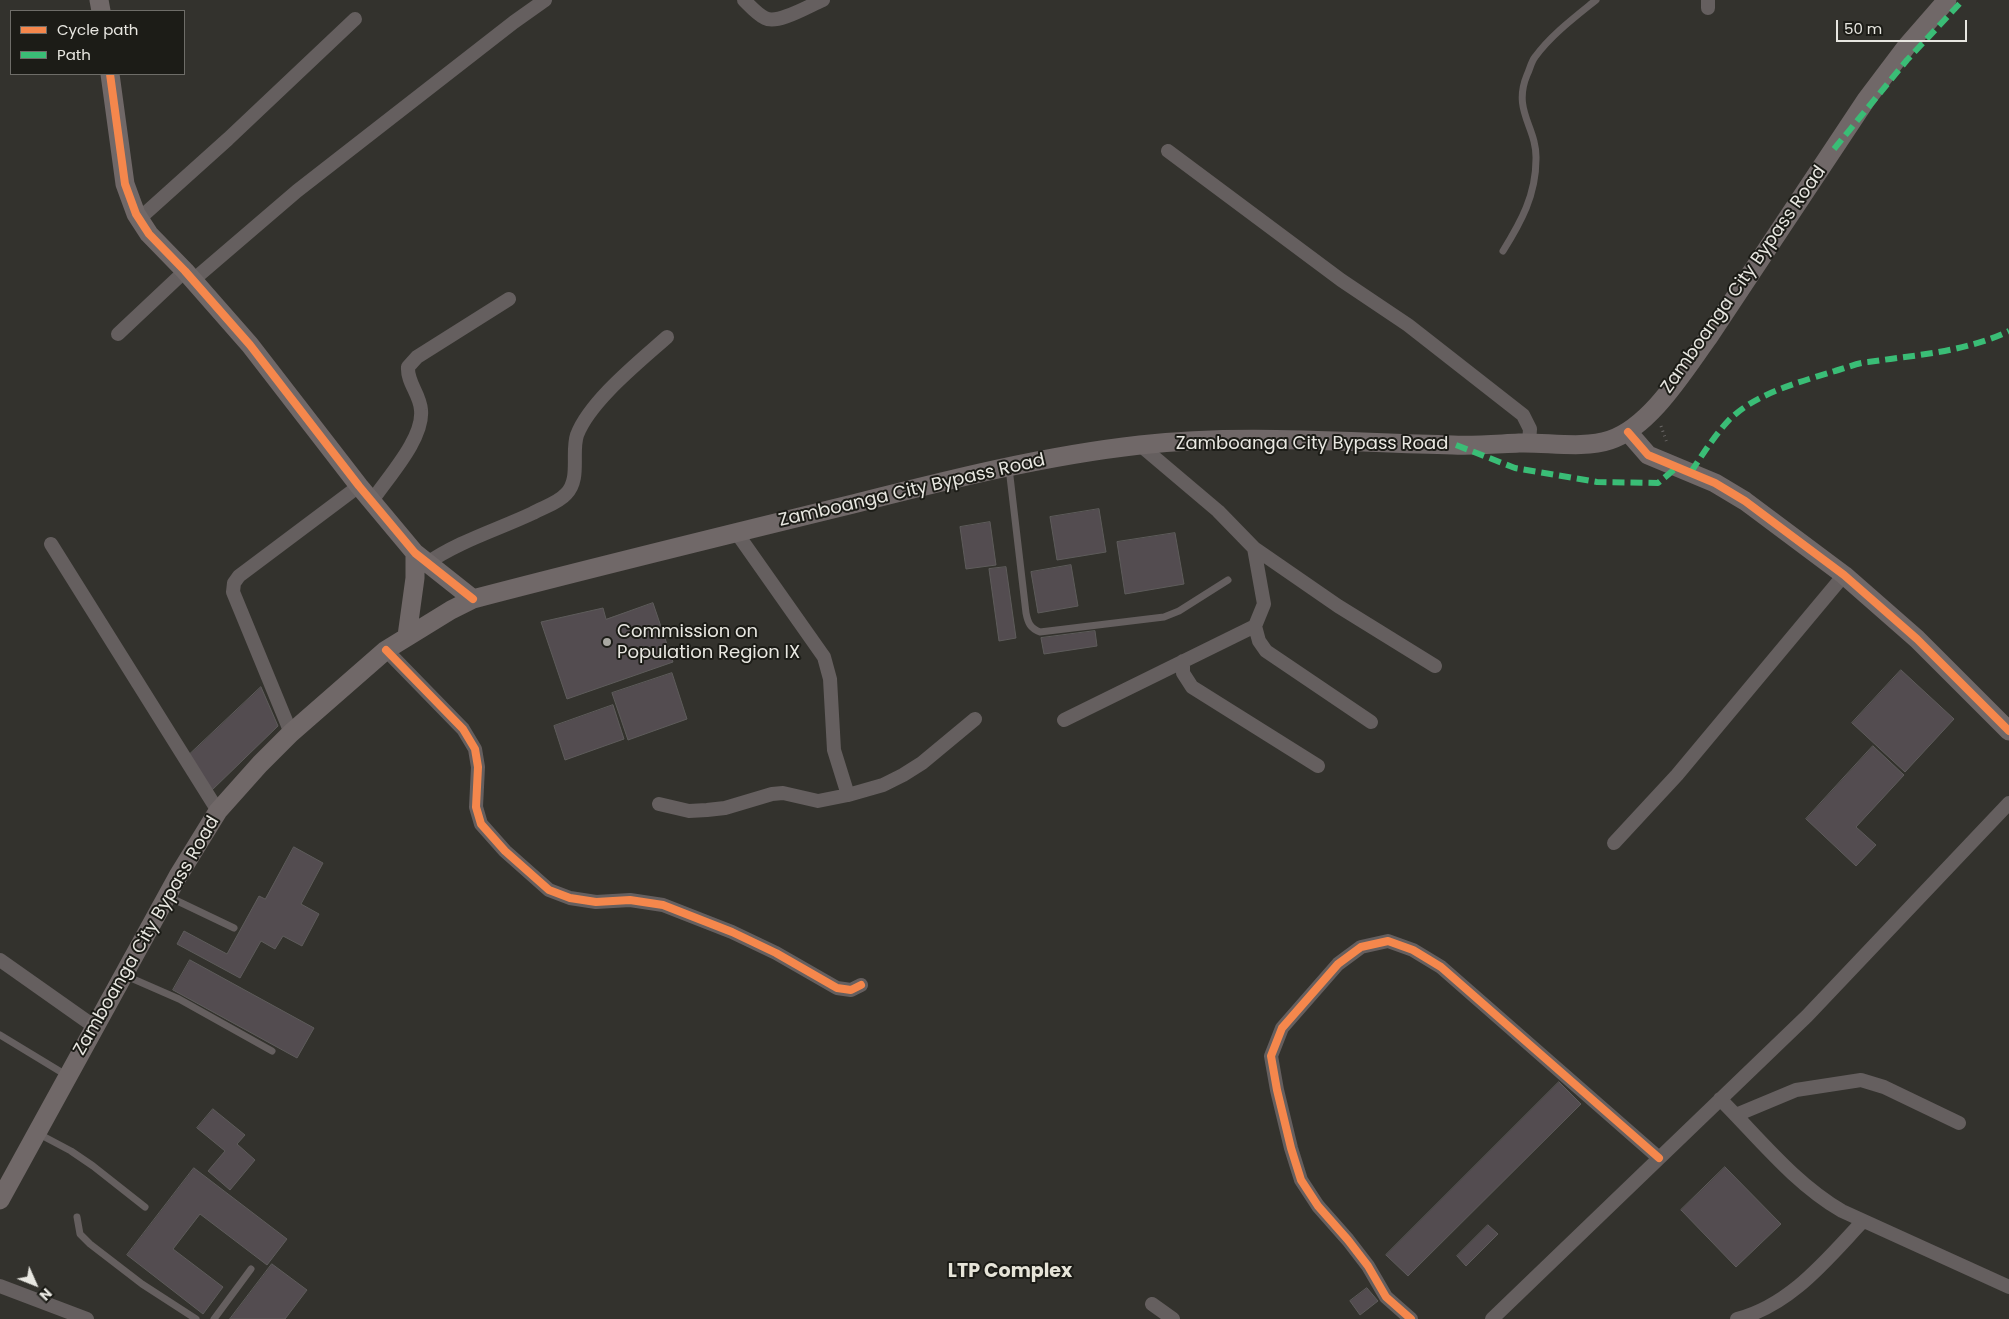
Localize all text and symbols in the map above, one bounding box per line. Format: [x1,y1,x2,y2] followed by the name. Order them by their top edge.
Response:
[10,10,185,75] legend
[1839,10,1970,42] scale bar
[1844,18,1882,39] text: 50 m
[57,19,138,40] text: Cycle path
[57,44,91,65] text: Path
[1657,162,1831,398] street label: Zamboanga City Bypass Road
[1176,433,1448,455] street label: Zamboanga City Bypass Road
[777,450,1047,532] street label: Zamboanga City Bypass Road
[617,621,800,664] place label: Commission on Population Region IX
[601,636,613,648] marker: Commission on Population Region IX
[69,813,225,1059] street label: Zamboanga City Bypass Road
[10,1259,60,1309] north arrow
[948,1261,1072,1283] district label: LTP Complex
[35,1284,57,1305] text: N

